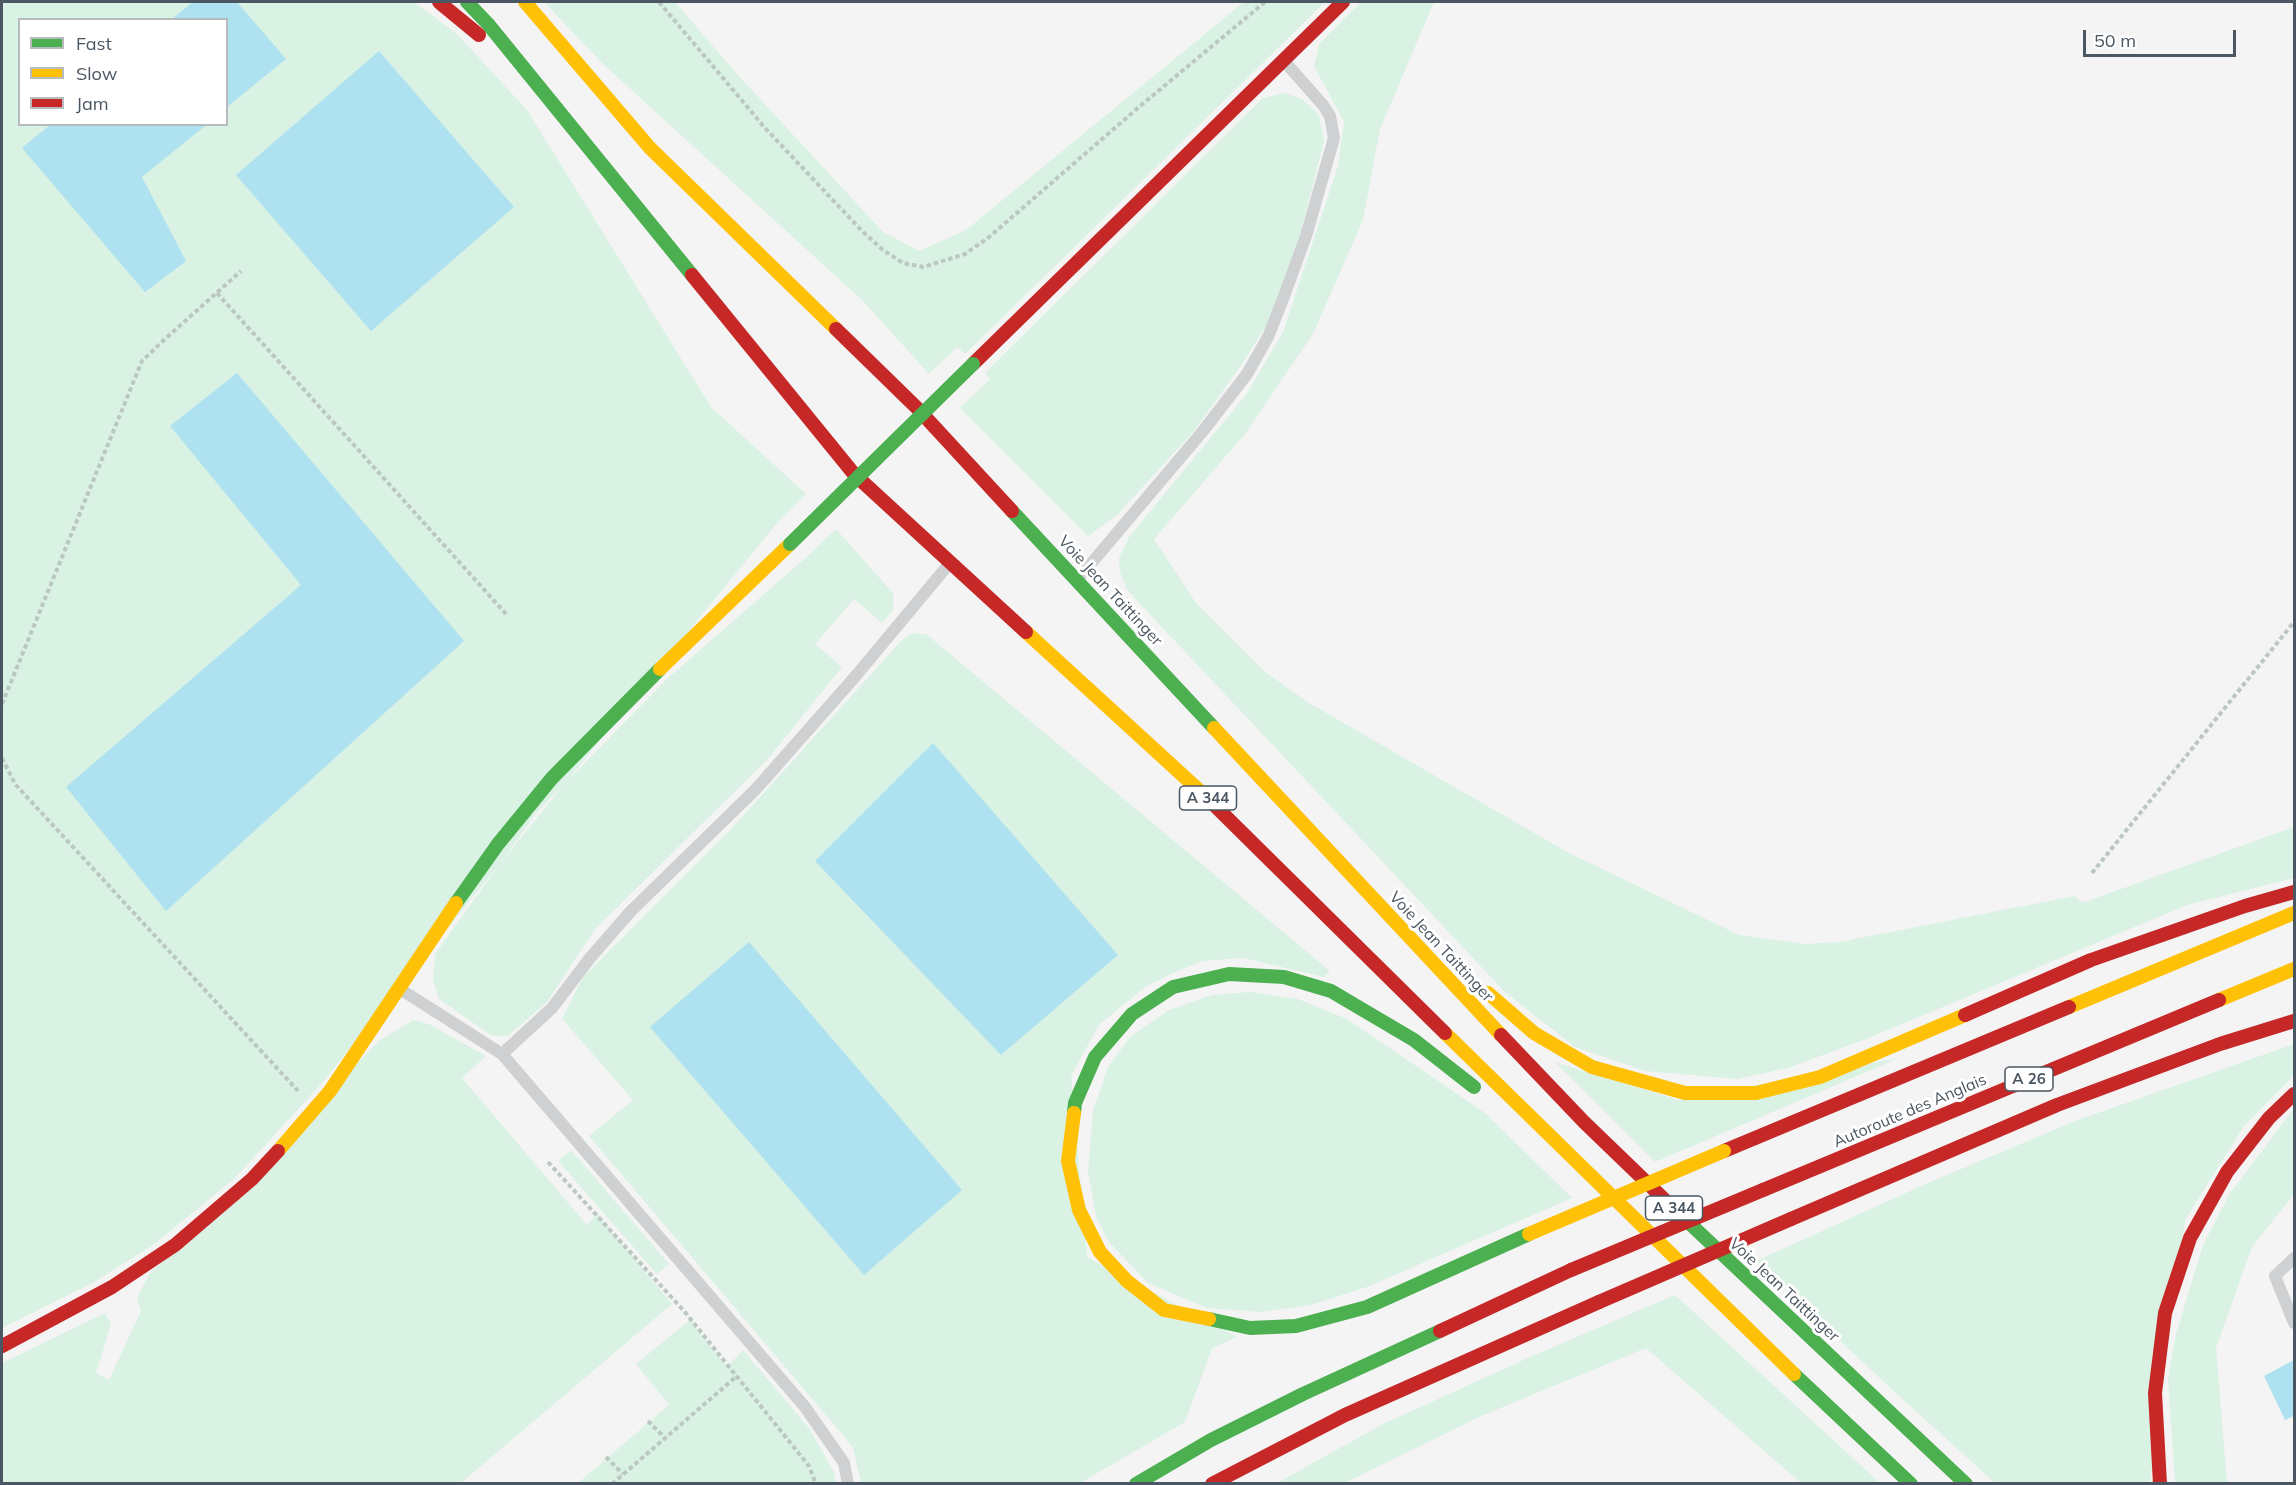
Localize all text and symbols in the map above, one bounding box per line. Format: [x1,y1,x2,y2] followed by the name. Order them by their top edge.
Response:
[18,18,228,126] legend
[2086,18,2239,56] scale bar
[2094,29,2136,52] text: 50 m
[76,32,112,55] text: Fast
[76,62,117,85] text: Slow
[76,92,109,115] text: Jam
[1054,532,1166,650] street label: Voie Jean Taittinger
[1180,786,1236,810] road number: A 344
[1385,888,1497,1006] street label: Voie Jean Taittinger
[2005,1067,2053,1091] road number: A 26
[1831,1070,1989,1152] street label: Autoroute des Anglais
[1646,1196,1702,1220] road number: A 344
[1725,1234,1843,1346] street label: Voie Jean Taittinger

